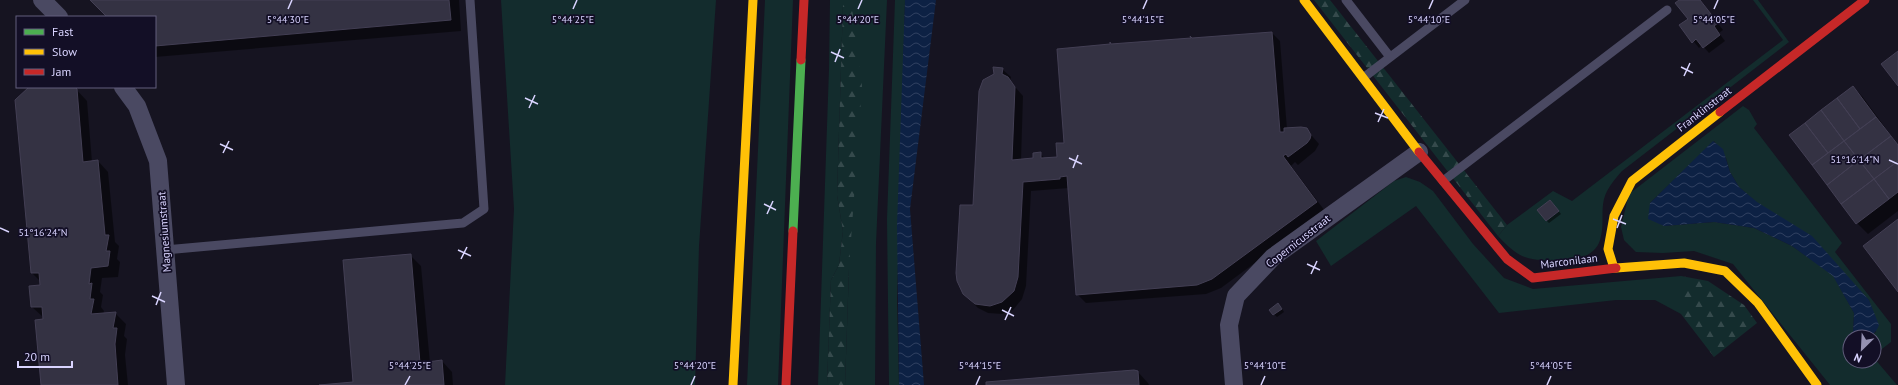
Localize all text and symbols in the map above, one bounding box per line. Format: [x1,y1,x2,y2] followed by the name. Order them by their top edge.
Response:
[267,13,309,26] text: 5°44'30"E
[552,13,594,26] text: 5°44'25"E
[837,13,879,26] text: 5°44'20"E
[1122,13,1164,26] text: 5°44'15"E
[1408,13,1450,26] text: 5°44'10"E
[1693,13,1735,26] text: 5°44'05"E
[16,16,156,88] legend
[52,24,73,39] text: Fast
[52,44,77,59] text: Slow
[51,64,71,79] text: Jam
[1674,83,1734,135] street label: Franklinstraat
[1830,153,1880,166] text: 51°16'14"N
[154,191,174,273] street label: Magnesiumstraat
[1263,211,1333,271] street label: Copernicusstraat
[18,226,68,239] text: 51°16'24"N
[1540,251,1598,271] street label: Marconilaan
[1842,329,1882,369] north arrow
[18,343,72,369] scale bar
[24,349,50,364] text: 20 m
[1852,350,1864,366] text: N
[389,359,431,372] text: 5°44'25"E
[674,359,716,372] text: 5°44'20"E
[959,359,1001,372] text: 5°44'15"E
[1244,359,1286,372] text: 5°44'10"E
[1530,359,1572,372] text: 5°44'05"E

